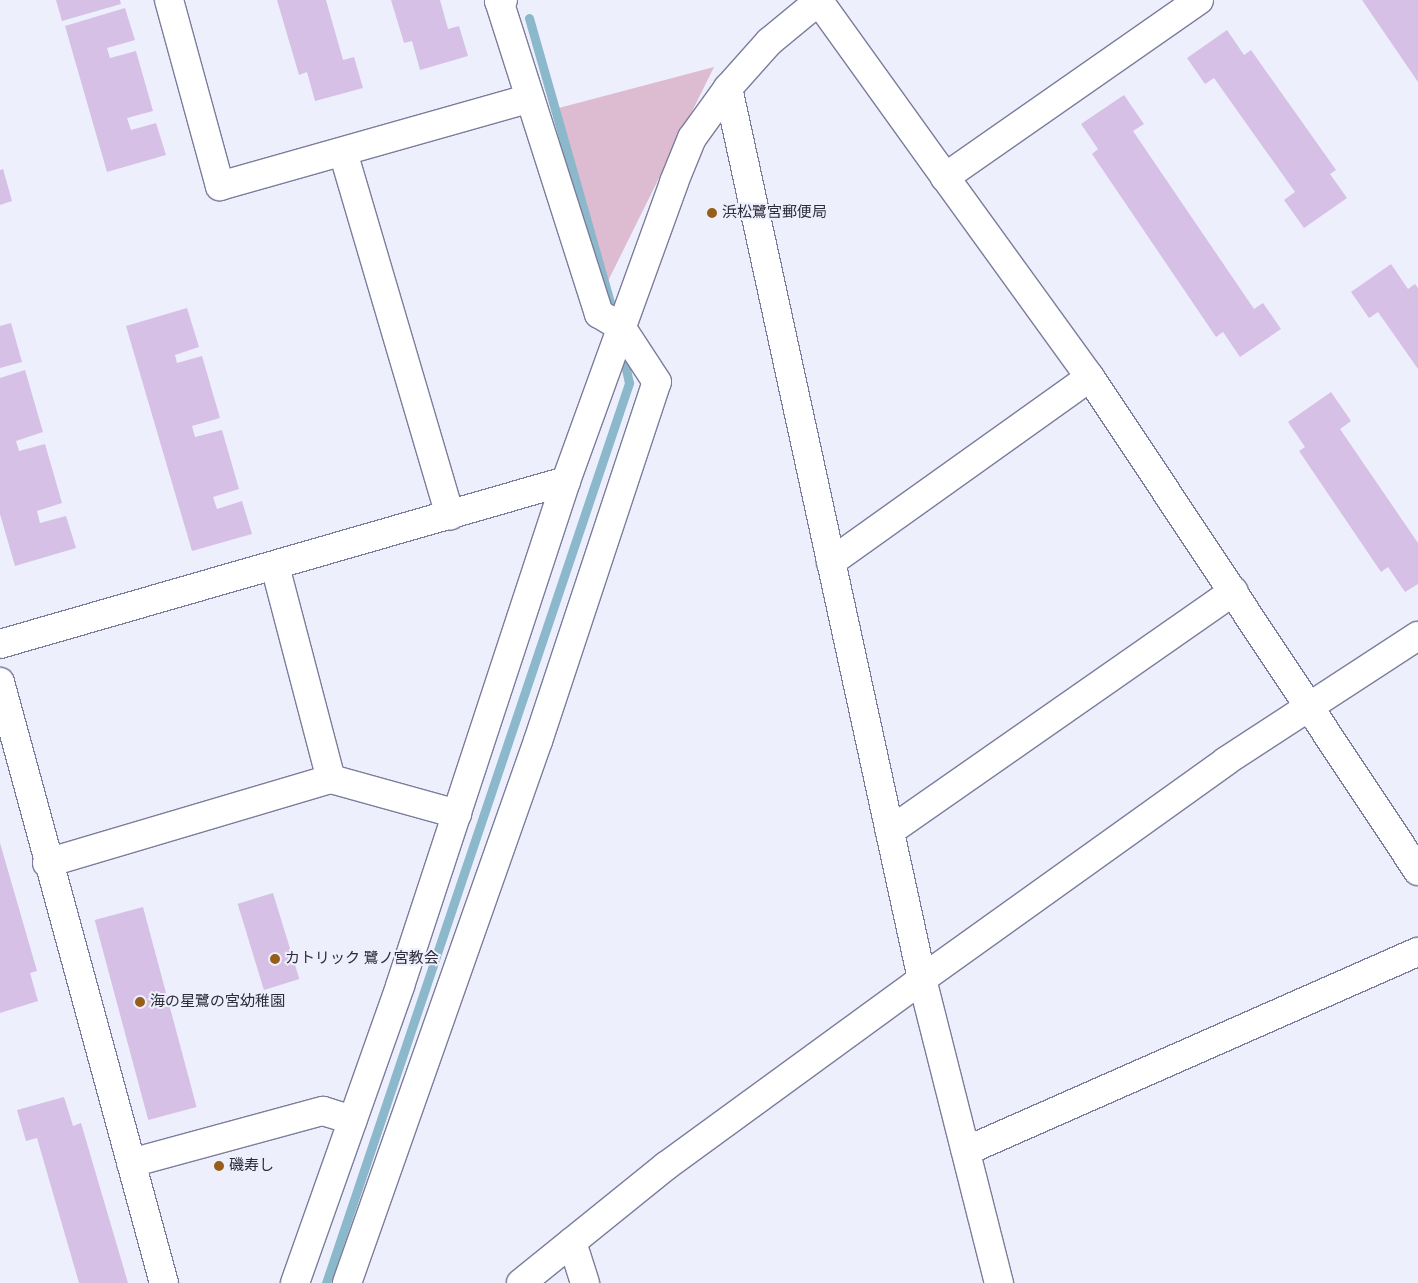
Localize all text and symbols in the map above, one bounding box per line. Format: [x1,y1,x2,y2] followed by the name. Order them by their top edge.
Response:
[722,204,827,222] place label: 浜松鷺宮郵便局
[706,207,718,219] marker: 浜松鷺宮郵便局
[285,950,439,968] place label: カトリック 鷺ノ宮教会
[269,953,281,965] marker: カトリック 鷺ノ宮教会
[150,993,285,1011] place label: 海の星鷺の宮幼稚園
[134,996,146,1008] marker: 海の星鷺の宮幼稚園
[229,1157,274,1175] place label: 磯寿し
[213,1160,225,1172] marker: 磯寿し

